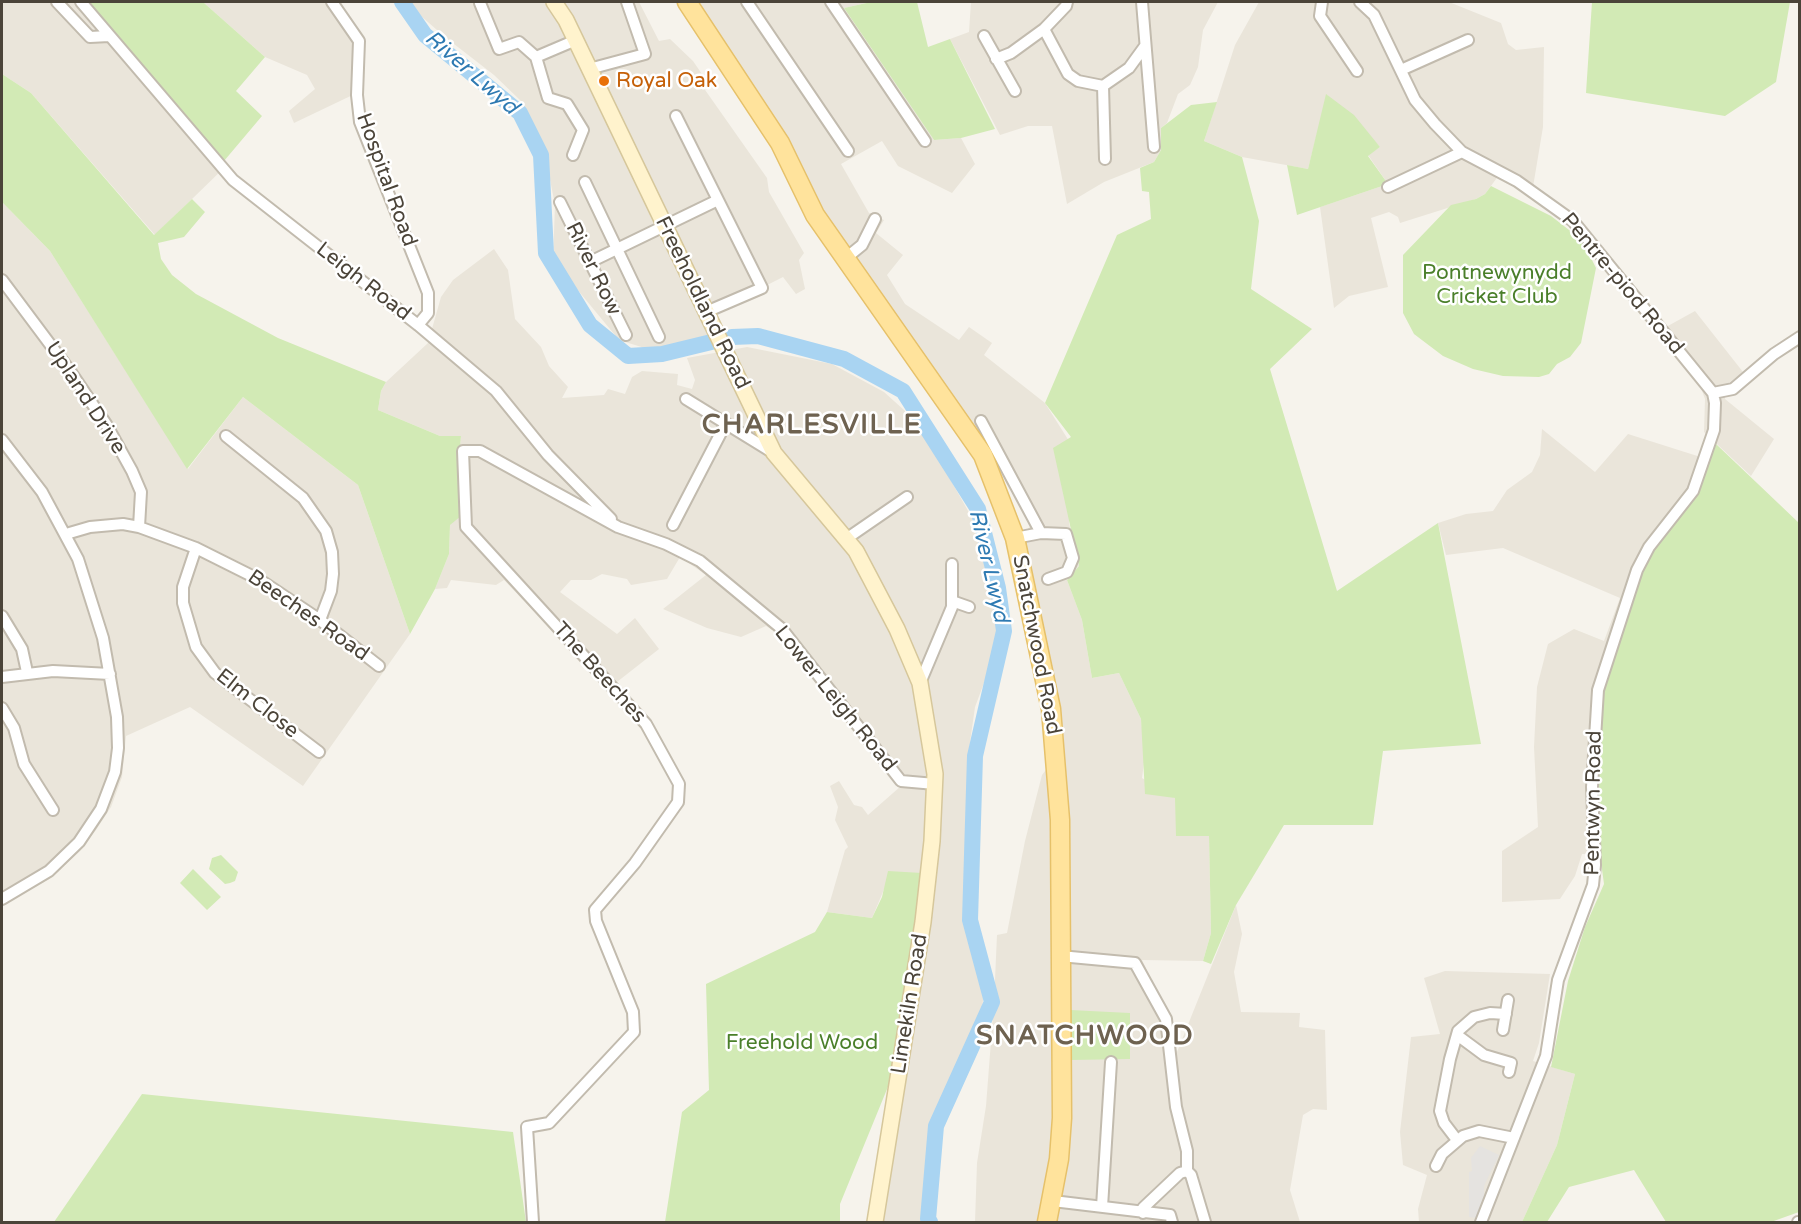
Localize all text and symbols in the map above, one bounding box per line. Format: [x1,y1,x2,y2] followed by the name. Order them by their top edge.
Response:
[419,25,523,121] water label: River Lwyd
[616,68,717,94] place label: Royal Oak
[597,74,611,88] marker: Royal Oak
[350,110,422,250] street label: Hospital Road
[1555,208,1689,360] street label: Pentre-piod Road
[649,213,755,393] street label: Freeholdland Road
[560,218,626,320] street label: River Row
[311,237,415,327] street label: Leigh Road
[1422,260,1572,310] park label: Pontnewynydd Cricket Club
[39,337,131,459] street label: Upland Drive
[702,410,922,442] district label: CHARLESVILLE
[962,507,1014,625] water label: River Lwyd
[1006,553,1066,737] street label: Snatchwood Road
[242,565,374,667] street label: Beeches Road
[547,617,651,729] street label: The Beeches
[769,621,901,777] street label: Lower Leigh Road
[211,664,303,744] street label: Elm Close
[1580,730,1608,876] street label: Pentwyn Road
[886,932,934,1076] street label: Limekiln Road
[976,1021,1194,1053] district label: SNATCHWOOD
[726,1030,878,1056] park label: Freehold Wood

